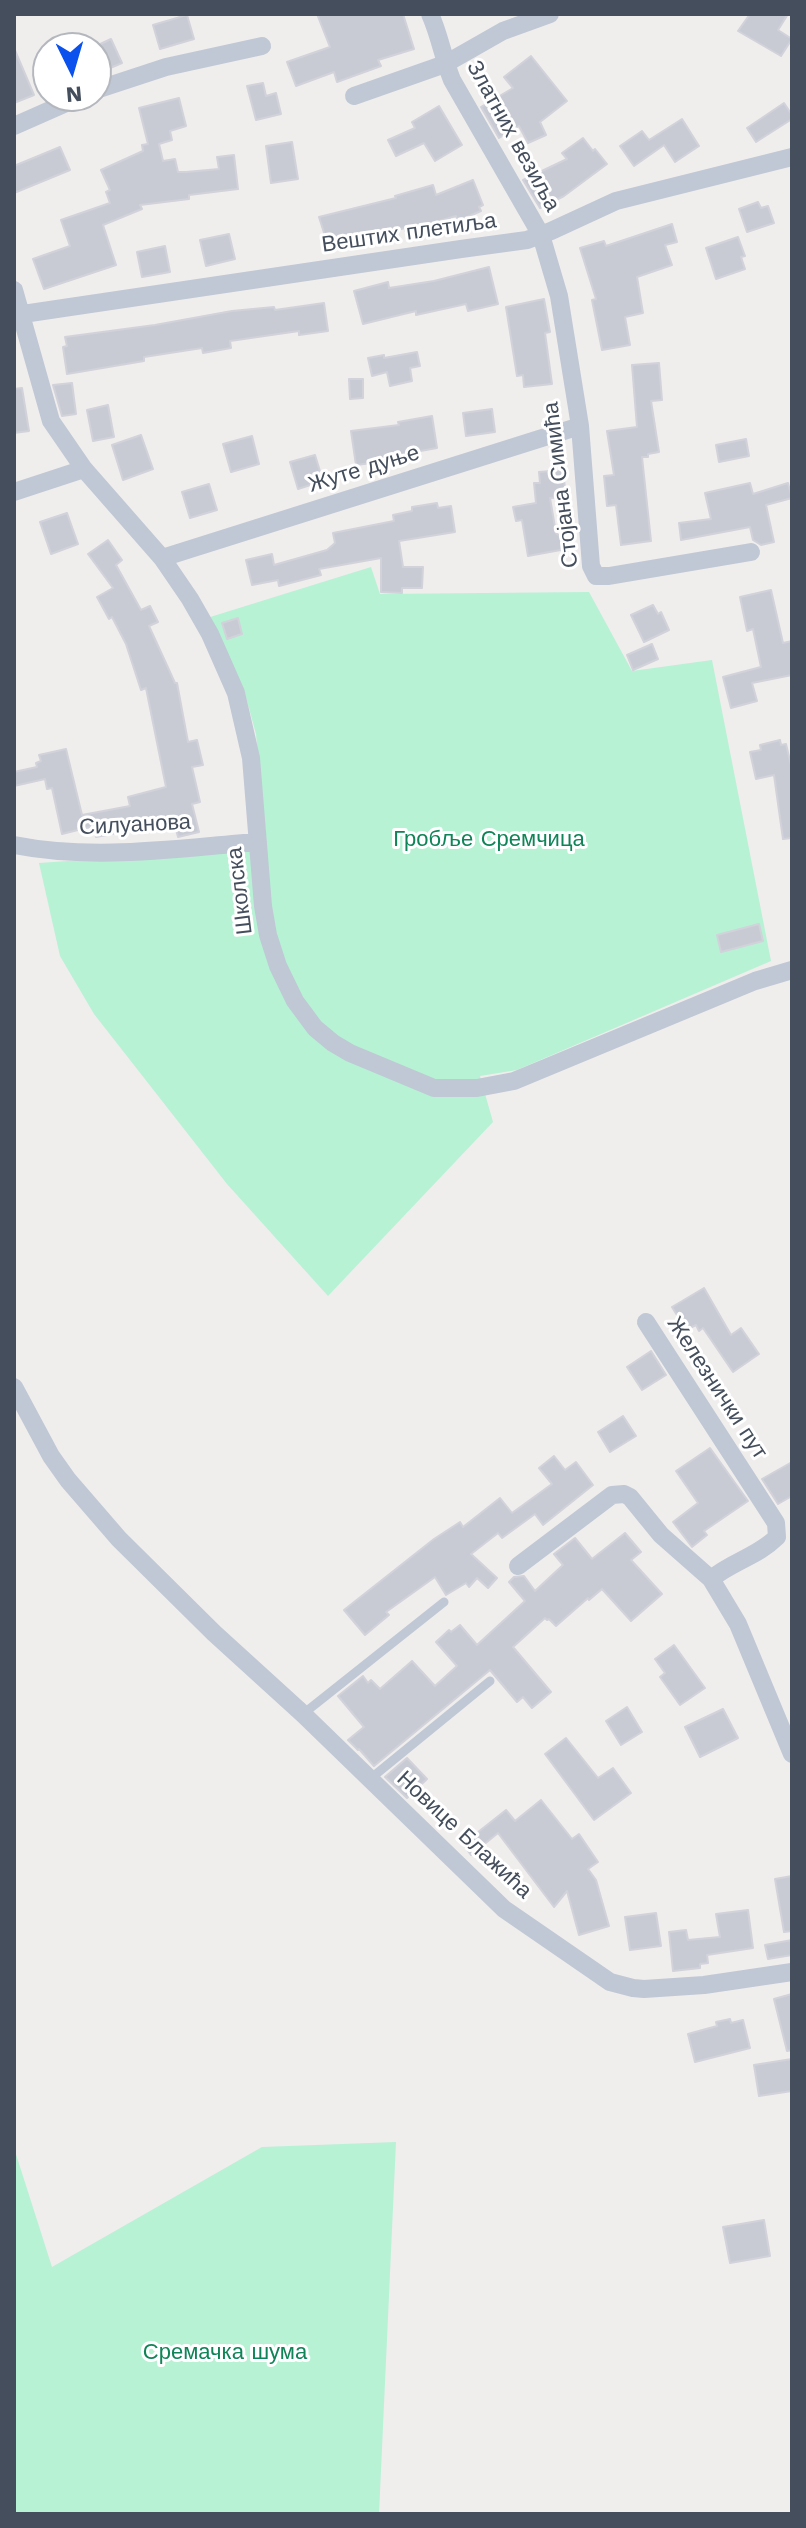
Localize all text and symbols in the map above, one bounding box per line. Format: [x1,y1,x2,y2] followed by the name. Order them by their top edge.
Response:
[32,32,112,112] north arrow
[461,56,565,216] street label: Златних везиља
[65,81,83,108] text: N
[320,208,498,258] street label: Вештих плетиља
[538,401,584,569] street label: Стојана Симића
[305,440,423,498] street label: Жуте дуње
[78,809,192,841] street label: Силуанова
[393,827,585,853] park label: Гробље Сремчица
[222,846,258,936] street label: Школска
[661,1312,773,1464] street label: Железнички пут
[391,1766,537,1904] street label: Новице Блажића
[143,2340,307,2366] park label: Сремачка шума

